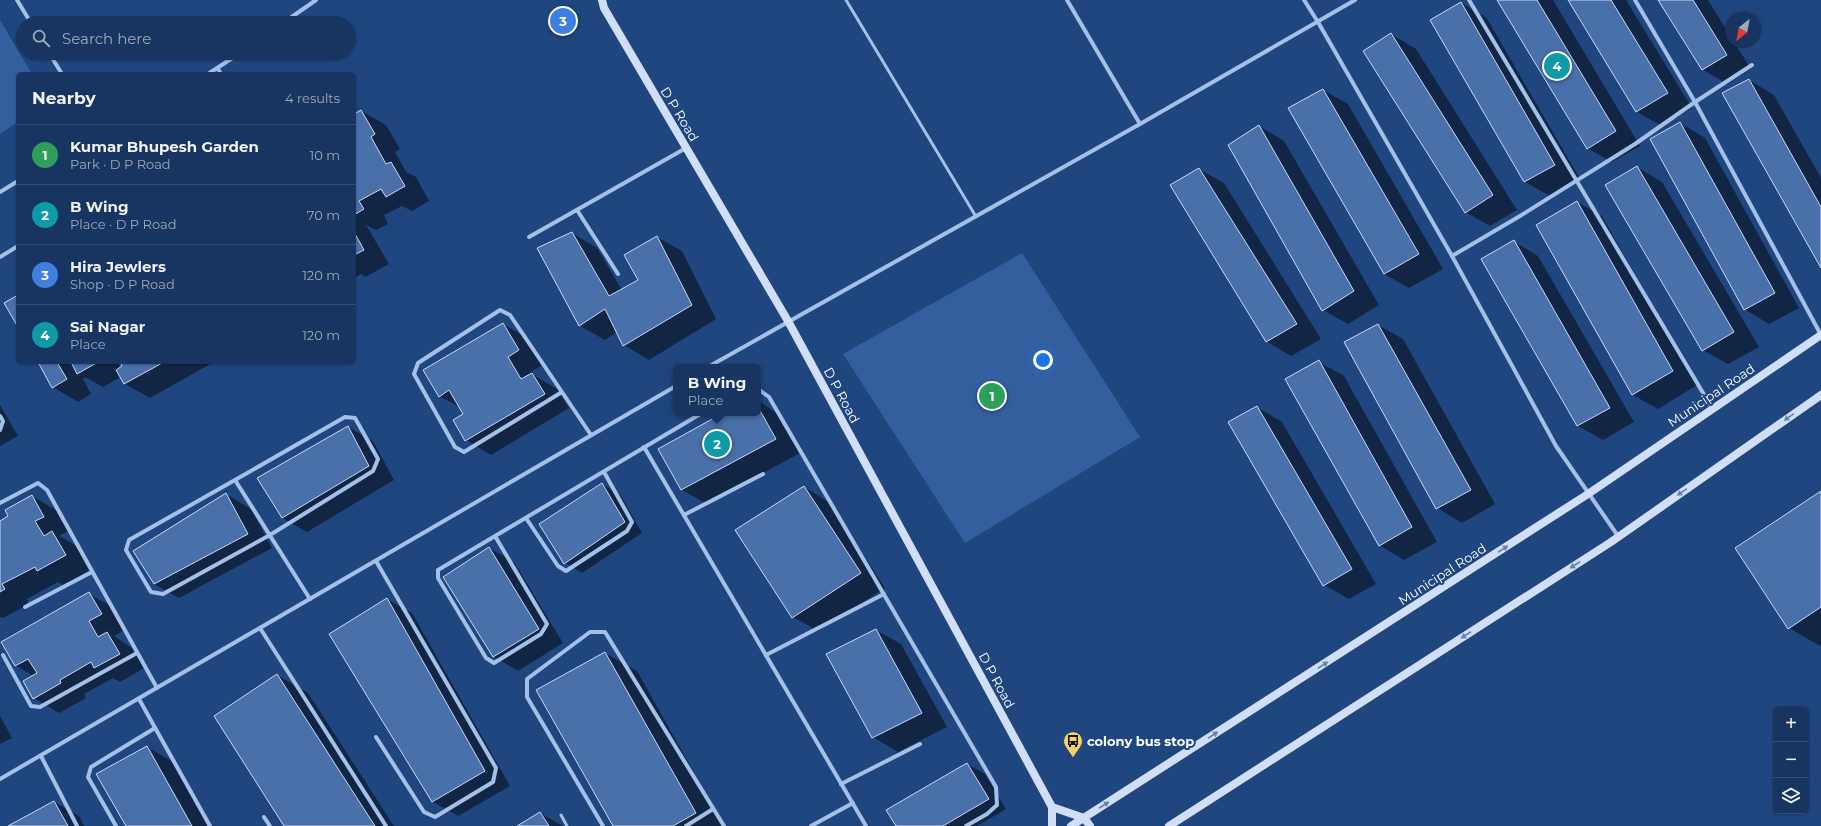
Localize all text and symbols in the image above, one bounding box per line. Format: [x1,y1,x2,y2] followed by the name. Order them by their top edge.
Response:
[550,6,576,36] pin: 3
[1725,12,1761,48] north arrow
[16,16,356,60] search box
[30,27,52,49] icon: search
[62,29,151,48] text: Search here
[1544,51,1570,81] pin: 4
[657,84,703,144] street label: D P Road
[32,88,96,108] text: Nearby
[285,90,340,106] text: 4 results
[70,137,259,156] text: Kumar Bhupesh Garden
[42,147,48,163] text: 1
[310,147,340,163] text: 10 m
[70,156,171,172] text: Park · D P Road
[70,197,129,216] text: B Wing
[41,207,49,223] text: 2
[307,207,340,223] text: 70 m
[70,216,177,232] text: Place · D P Road
[70,257,166,276] text: Hira Jewlers
[41,267,49,283] text: 3
[302,267,340,283] text: 120 m
[70,276,175,292] text: Shop · D P Road
[70,317,145,336] text: Sai Nagar
[41,327,49,343] text: 4
[302,327,340,343] text: 120 m
[70,336,106,352] text: Place
[1033,350,1053,370] your location
[1664,360,1758,430] street label: Municipal Road
[673,364,761,416] popup
[821,364,863,426] street label: D P Road
[688,373,746,392] text: B Wing
[979,381,1005,411] pin: 1
[688,392,723,408] text: Place
[1784,413,1794,421] one-way arrow
[704,429,730,459] pin: 2
[1677,488,1687,496] one-way arrow
[1395,540,1489,608] street label: Municipal Road
[1498,545,1508,553] one-way arrow
[1570,561,1580,569] one-way arrow
[1460,631,1471,639] one-way arrow
[976,649,1018,711] street label: D P Road
[1317,661,1329,668] one-way arrow
[1773,706,1809,814] map controls
[1773,706,1809,742] button: +
[1062,730,1084,758] bus stop icon: colony bus stop
[1208,731,1218,739] one-way arrow
[1087,733,1194,749] place label: colony bus stop
[1773,742,1809,778] button: −
[1773,778,1809,814] button: layers
[1099,801,1109,809] one-way arrow

